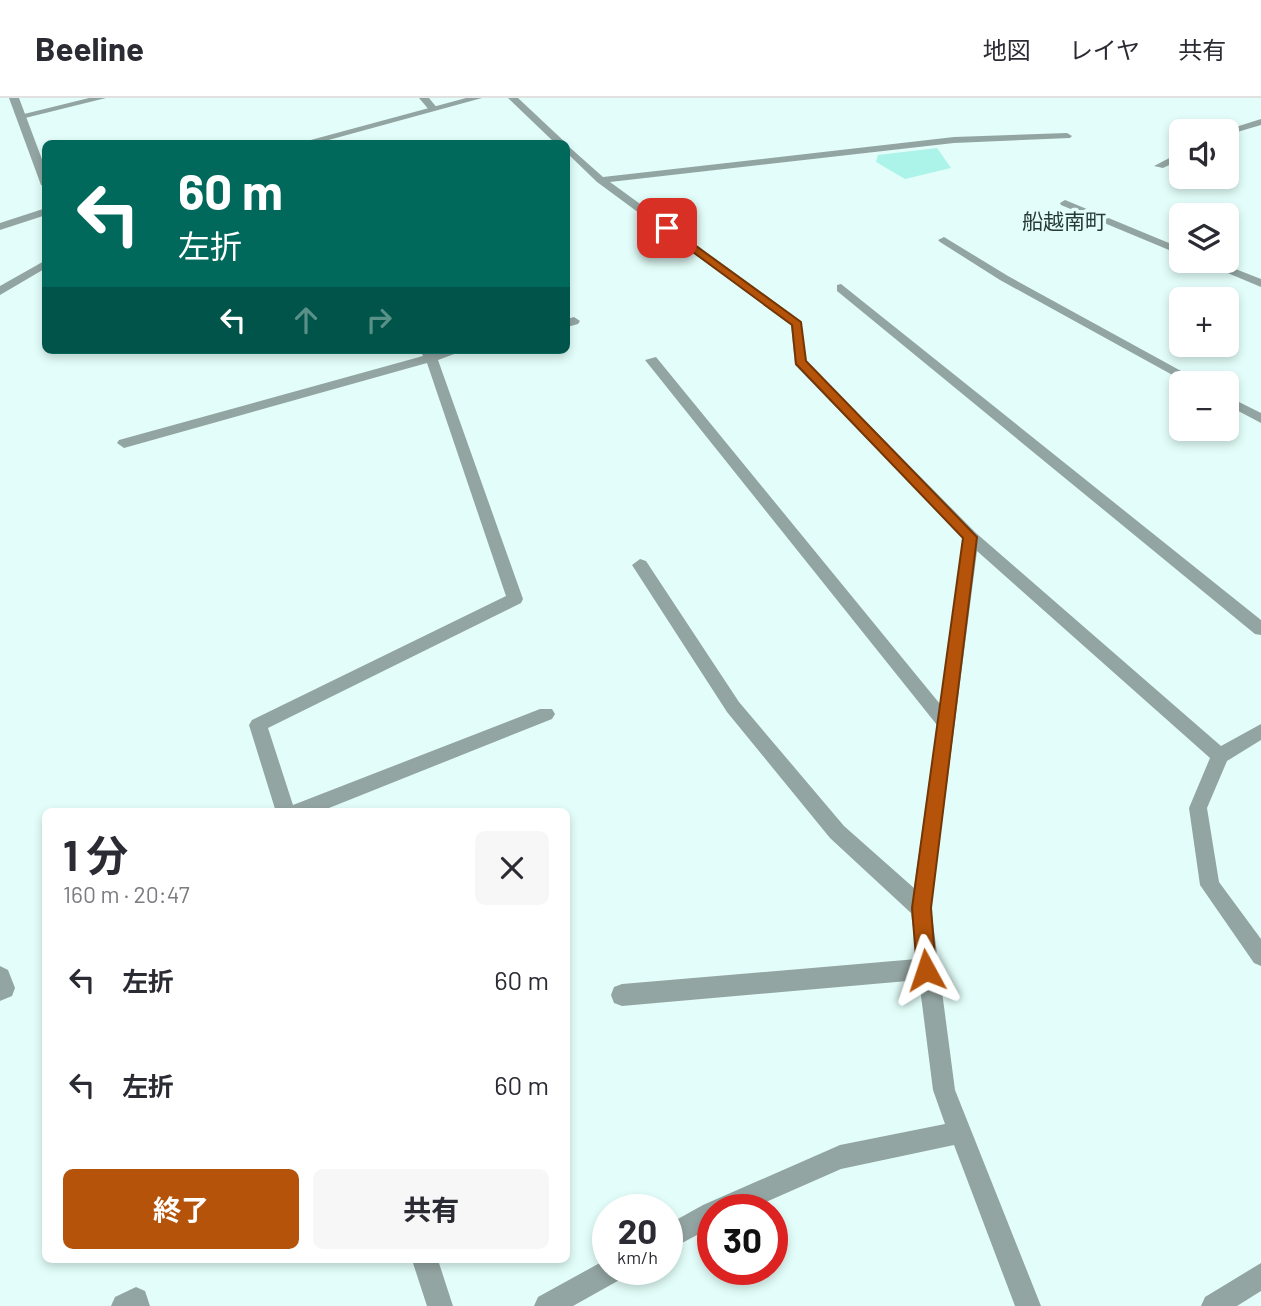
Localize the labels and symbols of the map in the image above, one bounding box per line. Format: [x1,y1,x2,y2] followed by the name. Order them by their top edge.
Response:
[637,198,697,258] pin
[1022,208,1106,233] district label: 船越南町
[889,933,963,1007] position arrow
[697,1194,788,1285] speed limit sign: 30

